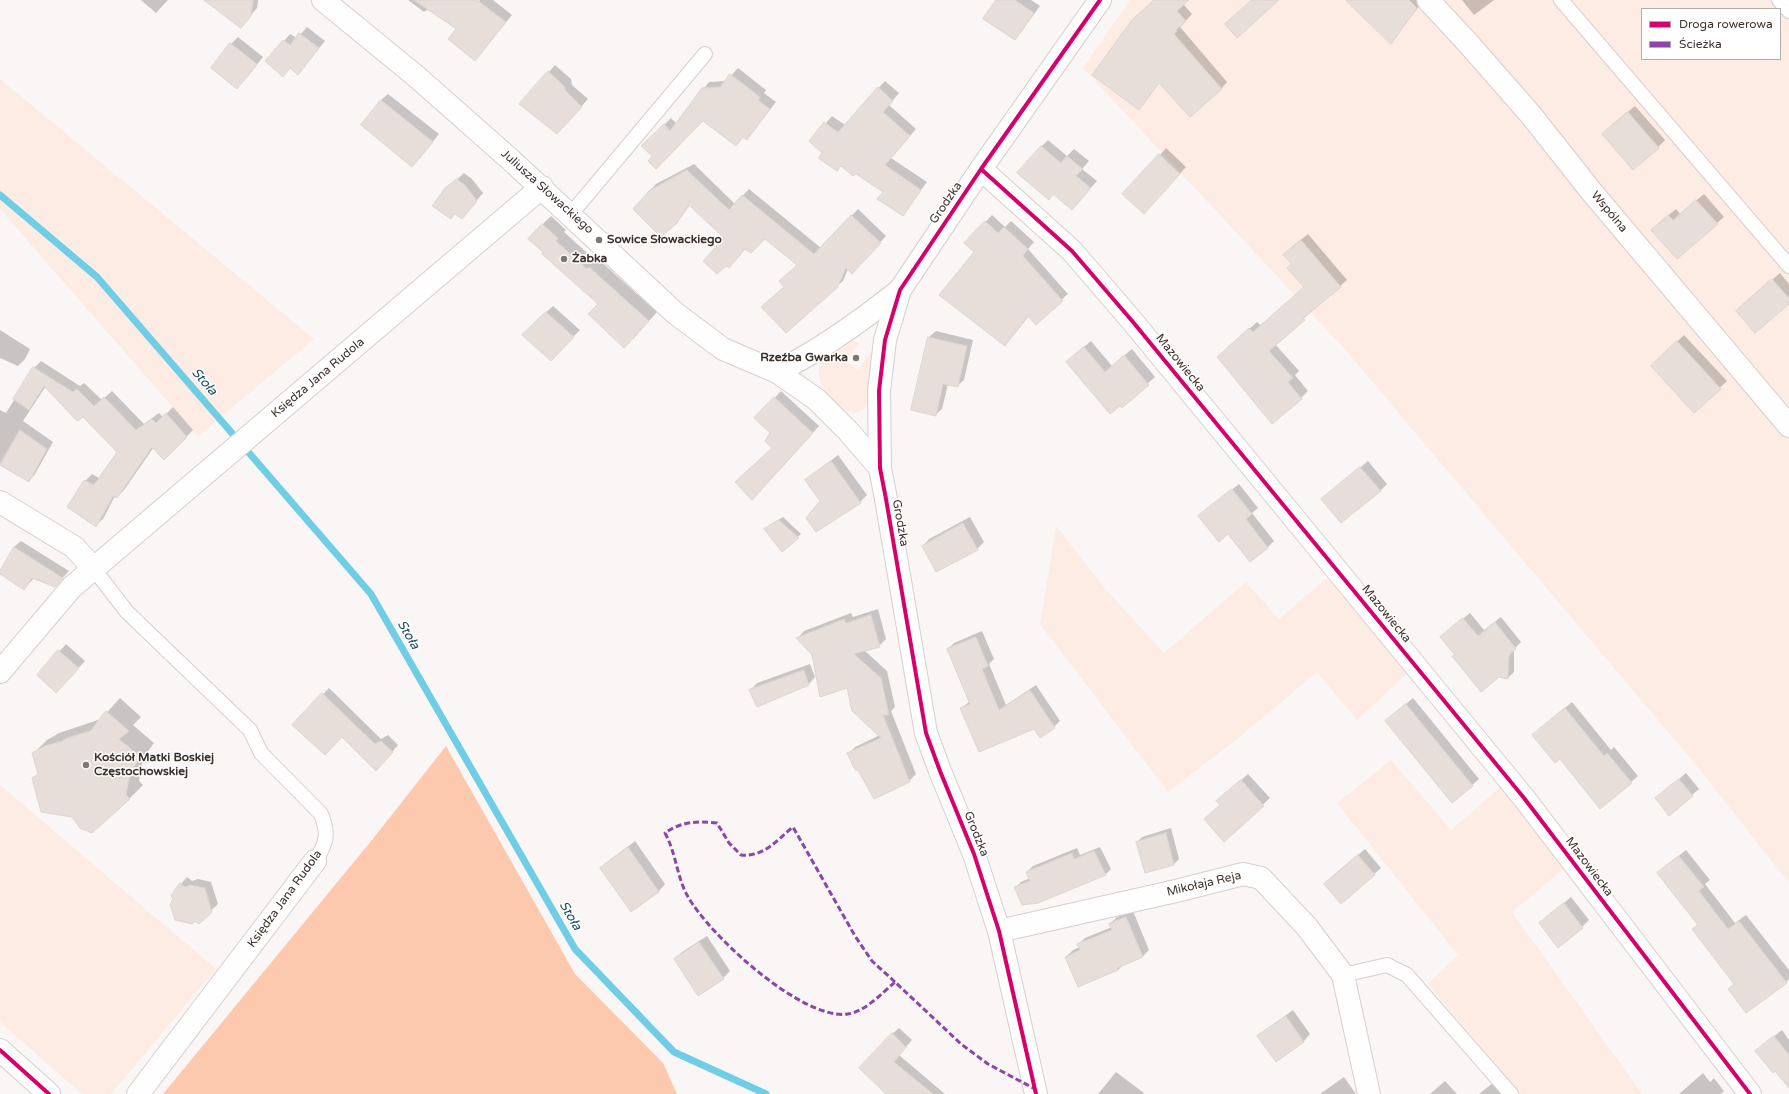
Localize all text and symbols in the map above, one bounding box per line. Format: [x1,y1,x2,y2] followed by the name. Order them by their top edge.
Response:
[1641,8,1781,60] legend
[1679,17,1773,31] text: Droga rowerowa
[1679,37,1722,51] text: Ścieżka
[498,147,596,237] street label: Juliusza Słowackiego
[927,179,965,227] street label: Grodzka
[1588,188,1630,236] street label: Wspólna
[607,233,722,247] place label: Sowice Słowackiego
[594,235,604,245] marker: Sowice Słowackiego
[572,252,607,266] place label: Żabka
[559,254,569,264] marker: Żabka
[1152,331,1208,395] street label: Mazowiecka
[269,335,367,421] street label: Księdza Jana Rudola
[760,351,848,365] place label: Rzeźba Gwarka
[851,353,861,363] marker: Rzeźba Gwarka
[188,365,220,399] water label: Stoła
[889,498,911,548] street label: Grodzka
[1358,582,1414,646] street label: Mazowiecka
[393,618,423,652] water label: Stoła
[94,751,214,779] place label: Kościół Matki Boskiej Częstochowskiej
[81,760,91,770] marker: Kościół Matki Boskiej Częstochowskiej
[960,809,992,859] street label: Grodzka
[1562,835,1616,899] street label: Mazowiecka
[245,847,325,951] street label: Księdza Jana Rudola
[1165,868,1243,900] street label: Mikołaja Reja
[555,899,585,933] water label: Stoła

